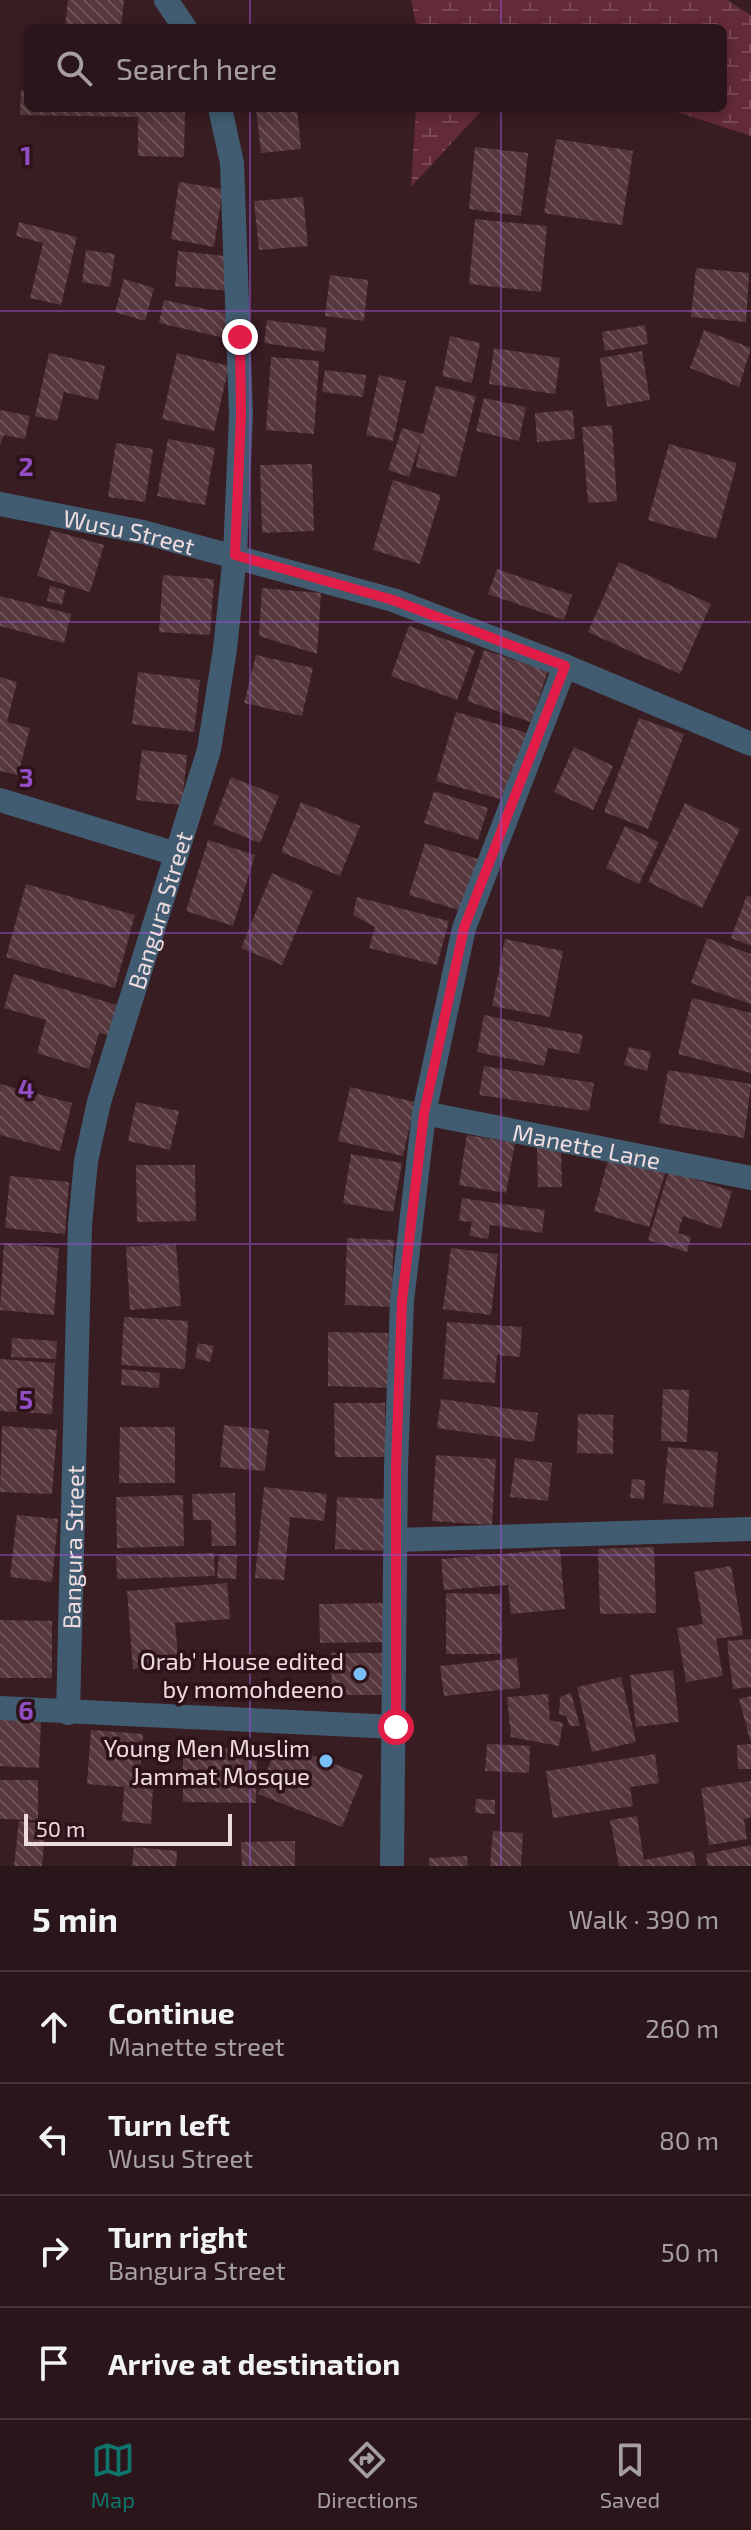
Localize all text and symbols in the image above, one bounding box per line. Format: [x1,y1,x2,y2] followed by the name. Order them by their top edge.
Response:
[24,24,727,112] search box
[52,46,96,90] icon: search
[116,50,277,86] text: Search here
[20,139,32,170] text: 1
[222,319,258,355] route end
[18,450,34,481] text: 2
[61,502,198,560] street label: Wusu Street
[19,761,33,792] text: 3
[121,827,197,993] street label: Bangura Street
[18,1072,34,1103] text: 4
[510,1117,663,1174] street label: Manette Lane
[19,1383,33,1414] text: 5
[56,1465,89,1629] street label: Bangura Street
[140,1646,344,1703] place label: Orab' House edited by momohdeeno
[351,1665,369,1683] marker: Orab' House edited by momohdeeno
[18,1694,34,1725] text: 6
[378,1709,414,1745] route start
[104,1733,310,1790] place label: Young Men Muslim Jammat Mosque
[317,1752,335,1770] marker: Young Men Muslim Jammat Mosque
[24,1810,232,1846] scale bar
[36,1815,85,1841] text: 50 m
[32,1898,118,1939] text: 5 min
[568,1903,719,1934] text: Walk · 390 m
[108,1994,235,2030] text: Continue
[32,2005,76,2049] icon: ahead
[645,2012,719,2043] text: 260 m
[108,2030,285,2061] text: Manette street
[108,2106,230,2142] text: Turn left
[32,2117,76,2161] icon: left
[659,2124,719,2155] text: 80 m
[108,2142,253,2173] text: Wusu Street
[108,2218,248,2254] text: Turn right
[32,2229,76,2273] icon: right
[661,2236,719,2267] text: 50 m
[108,2254,286,2285] text: Bangura Street
[32,2341,76,2385] icon: arrive
[108,2345,400,2381] text: Arrive at destination
[91,2438,135,2512] tab: Map
[317,2438,418,2512] tab: Directions
[600,2438,660,2512] tab: Saved

